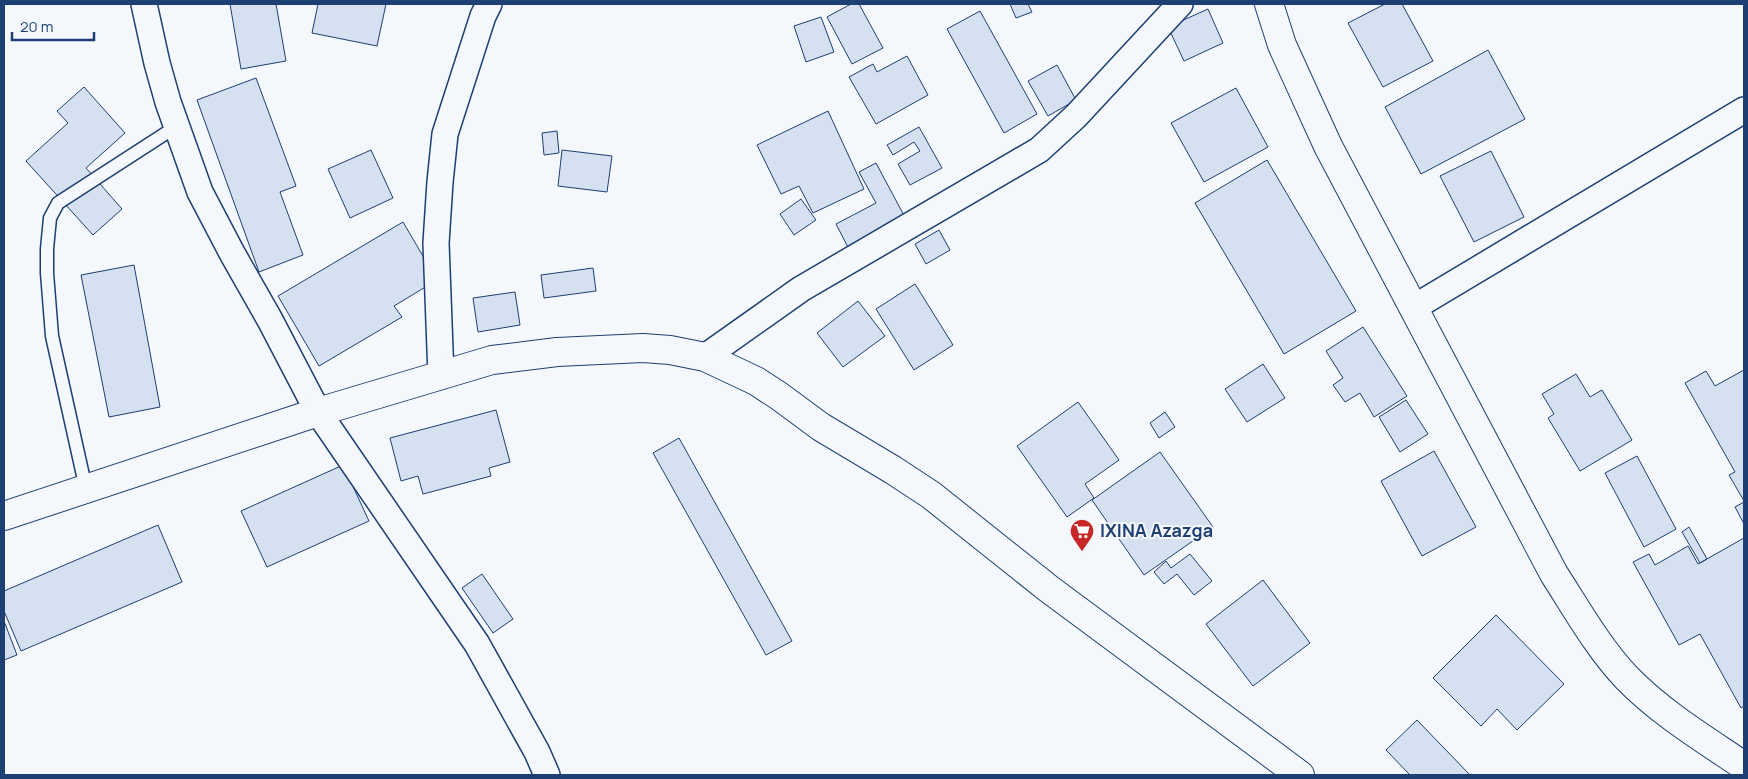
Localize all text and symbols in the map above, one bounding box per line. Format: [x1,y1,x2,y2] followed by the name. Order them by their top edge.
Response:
[12,10,95,42] scale bar
[20,16,53,37] text: 20 m
[1069,518,1095,552] supermarket icon: IXINA Azazga
[1100,518,1213,542] place label: IXINA Azazga

